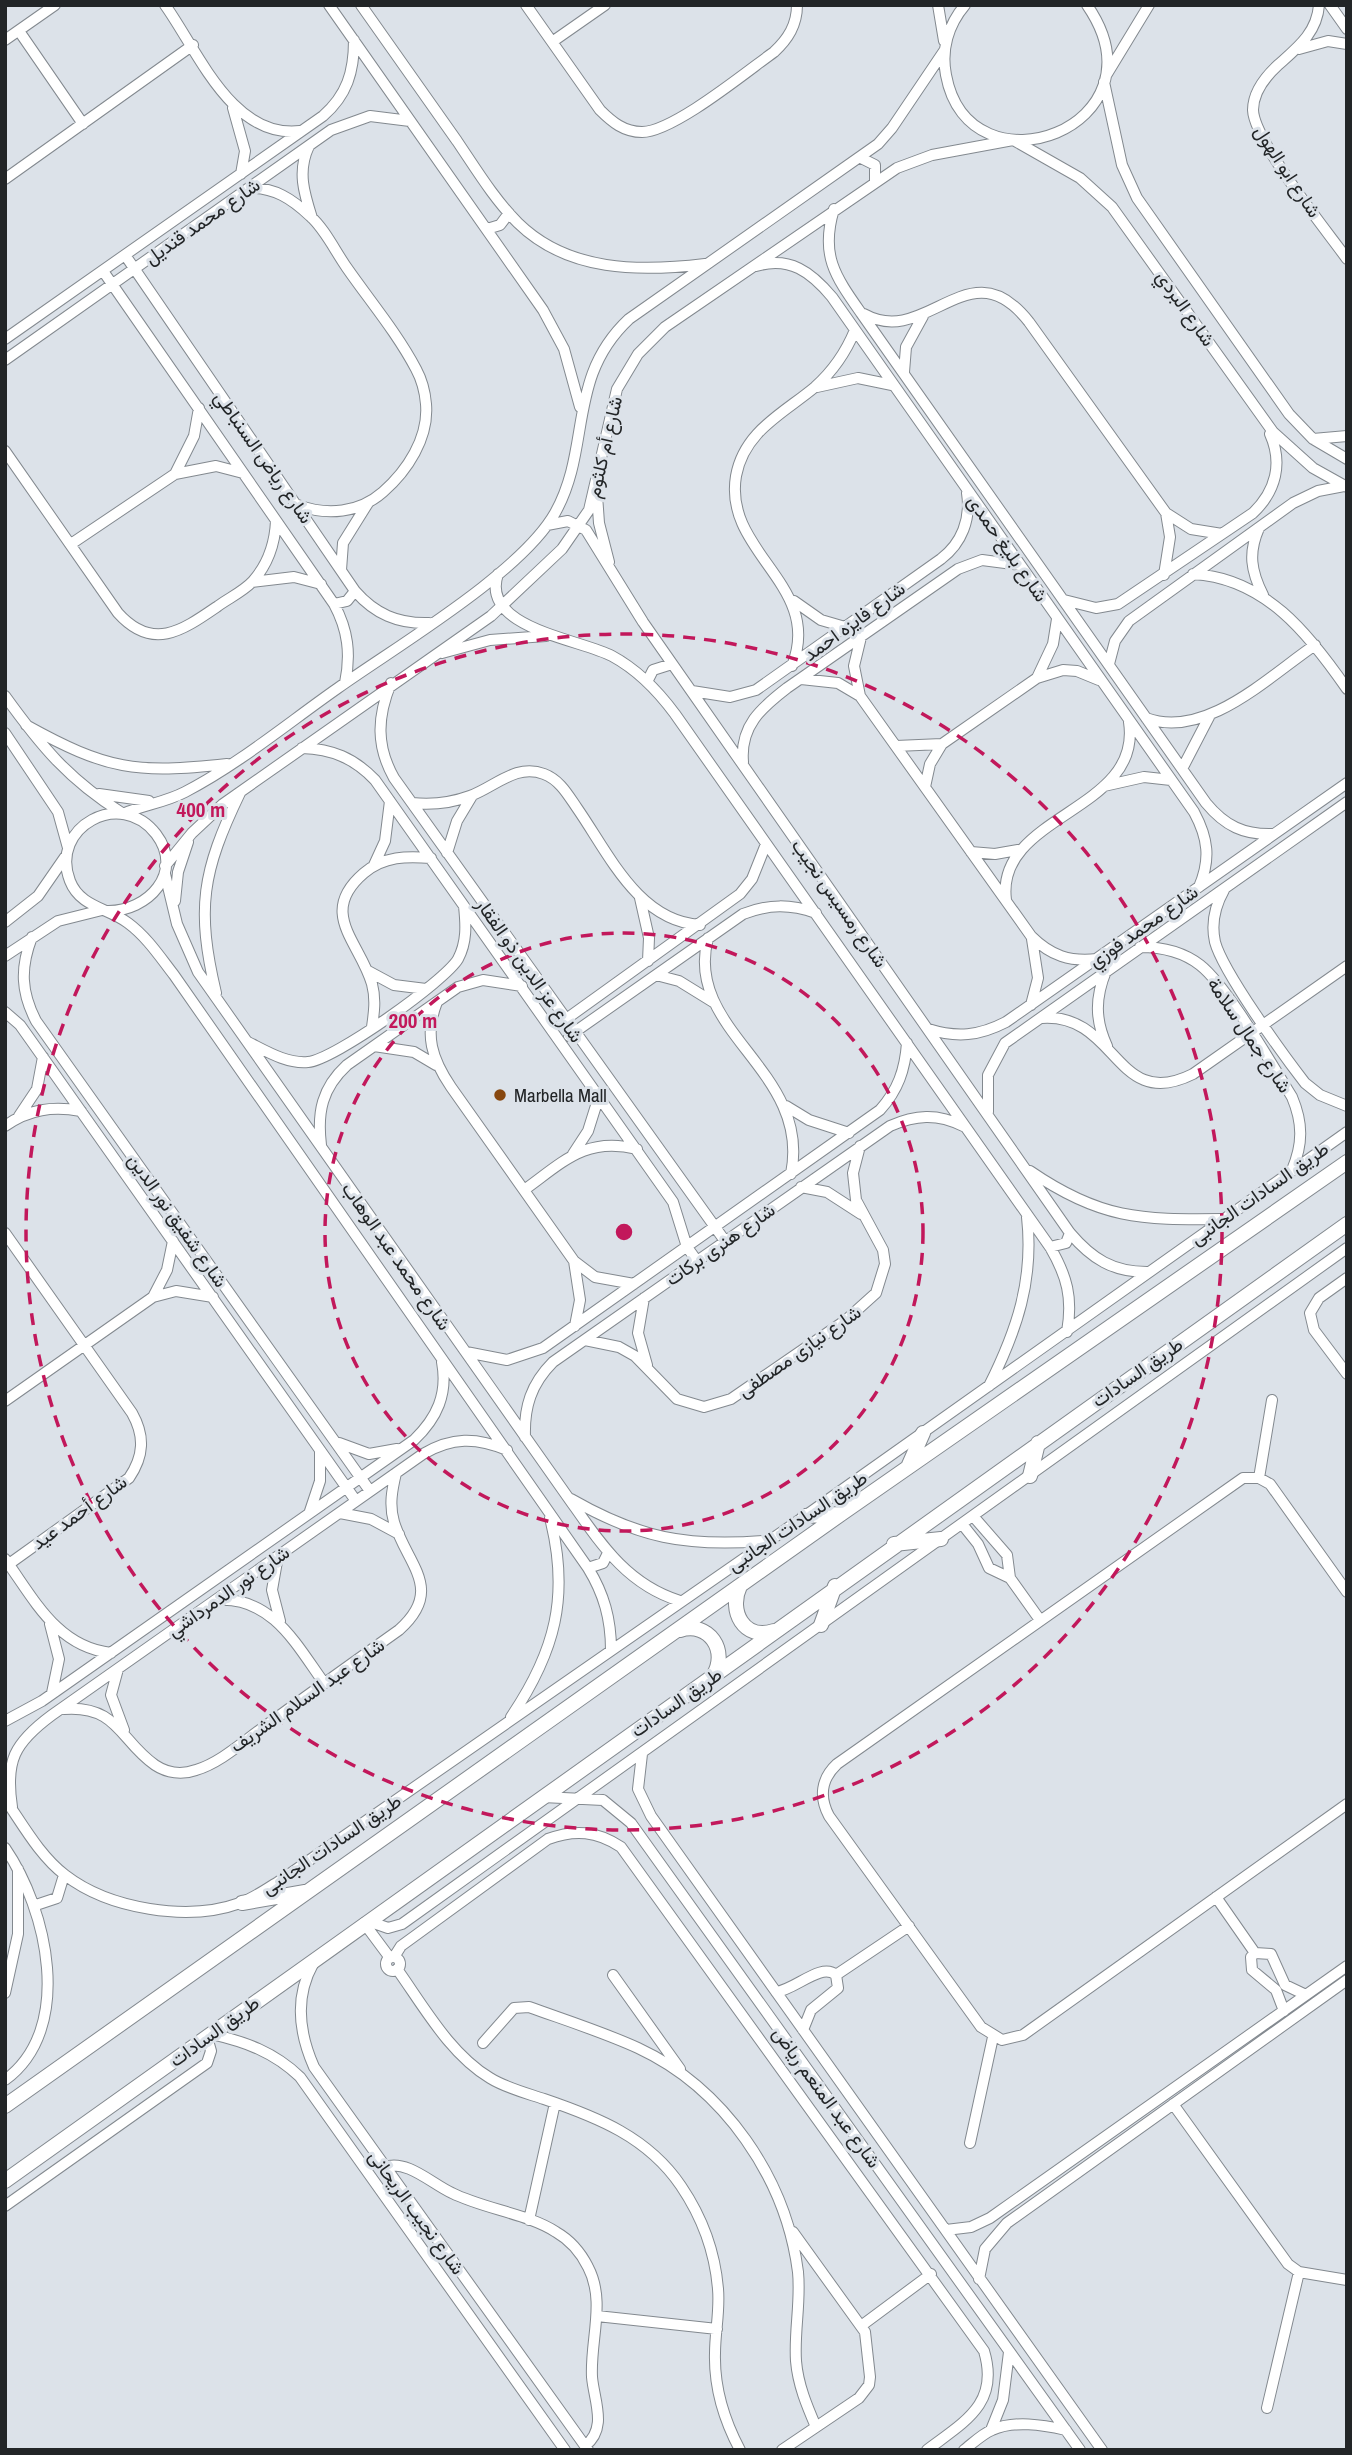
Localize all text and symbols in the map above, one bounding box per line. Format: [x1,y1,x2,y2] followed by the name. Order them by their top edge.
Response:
[1248,120,1328,222] street label: شارع ابو الهول
[139,172,265,270] street label: شارع محمد قنديل
[1148,265,1222,353] street label: شارع البردي
[206,385,320,530] street label: شارع رياض السنباطي
[580,394,628,500] street label: شارع أم كلثوم
[961,489,1055,607] street label: شارع بليغ حمدى
[798,575,910,667] street label: شارع فايزه احمد
[177,795,225,824] text: 400 m
[786,834,894,972] street label: شارع رمسيس نجيب
[1083,879,1205,976] street label: شارع محمد فوزي
[470,892,590,1047] street label: شارع عز الدين ذو الفقار
[1202,972,1298,1098] street label: شارع جمال سلامة
[389,1006,437,1035] text: 200 m
[514,1082,607,1108] place label: Marbella Mall
[492,1087,508,1103] marker: Marbella Mall
[1184,1135,1334,1251] street label: طريق السادات الجانبى
[122,1148,234,1292] street label: شارع شفيق نور الدين
[336,1177,458,1335] street label: شارع محمد عبد الوهاب
[660,1197,780,1291] street label: شارع هنرى بركات
[612,1220,636,1244] centre of rings
[732,1299,866,1403] street label: شارع نيازى مصطفى
[1086,1331,1188,1413] street label: طريق السادات
[722,1464,872,1578] street label: طريق السادات الجانبى
[26,1469,132,1555] street label: شارع أحمد عيد
[162,1539,296,1645] street label: شارع نور الدمرداشي
[224,1632,390,1758] street label: شارع عبد السلام الشريف
[625,1661,727,1743] street label: طريق السادات
[256,1787,406,1901] street label: طريق السادات الجانبى
[164,1989,264,2073] street label: طريق السادات
[767,2021,887,2173] street label: شارع عبد المنعم رياض
[363,2144,471,2280] street label: شارع نجيب الريحانى

